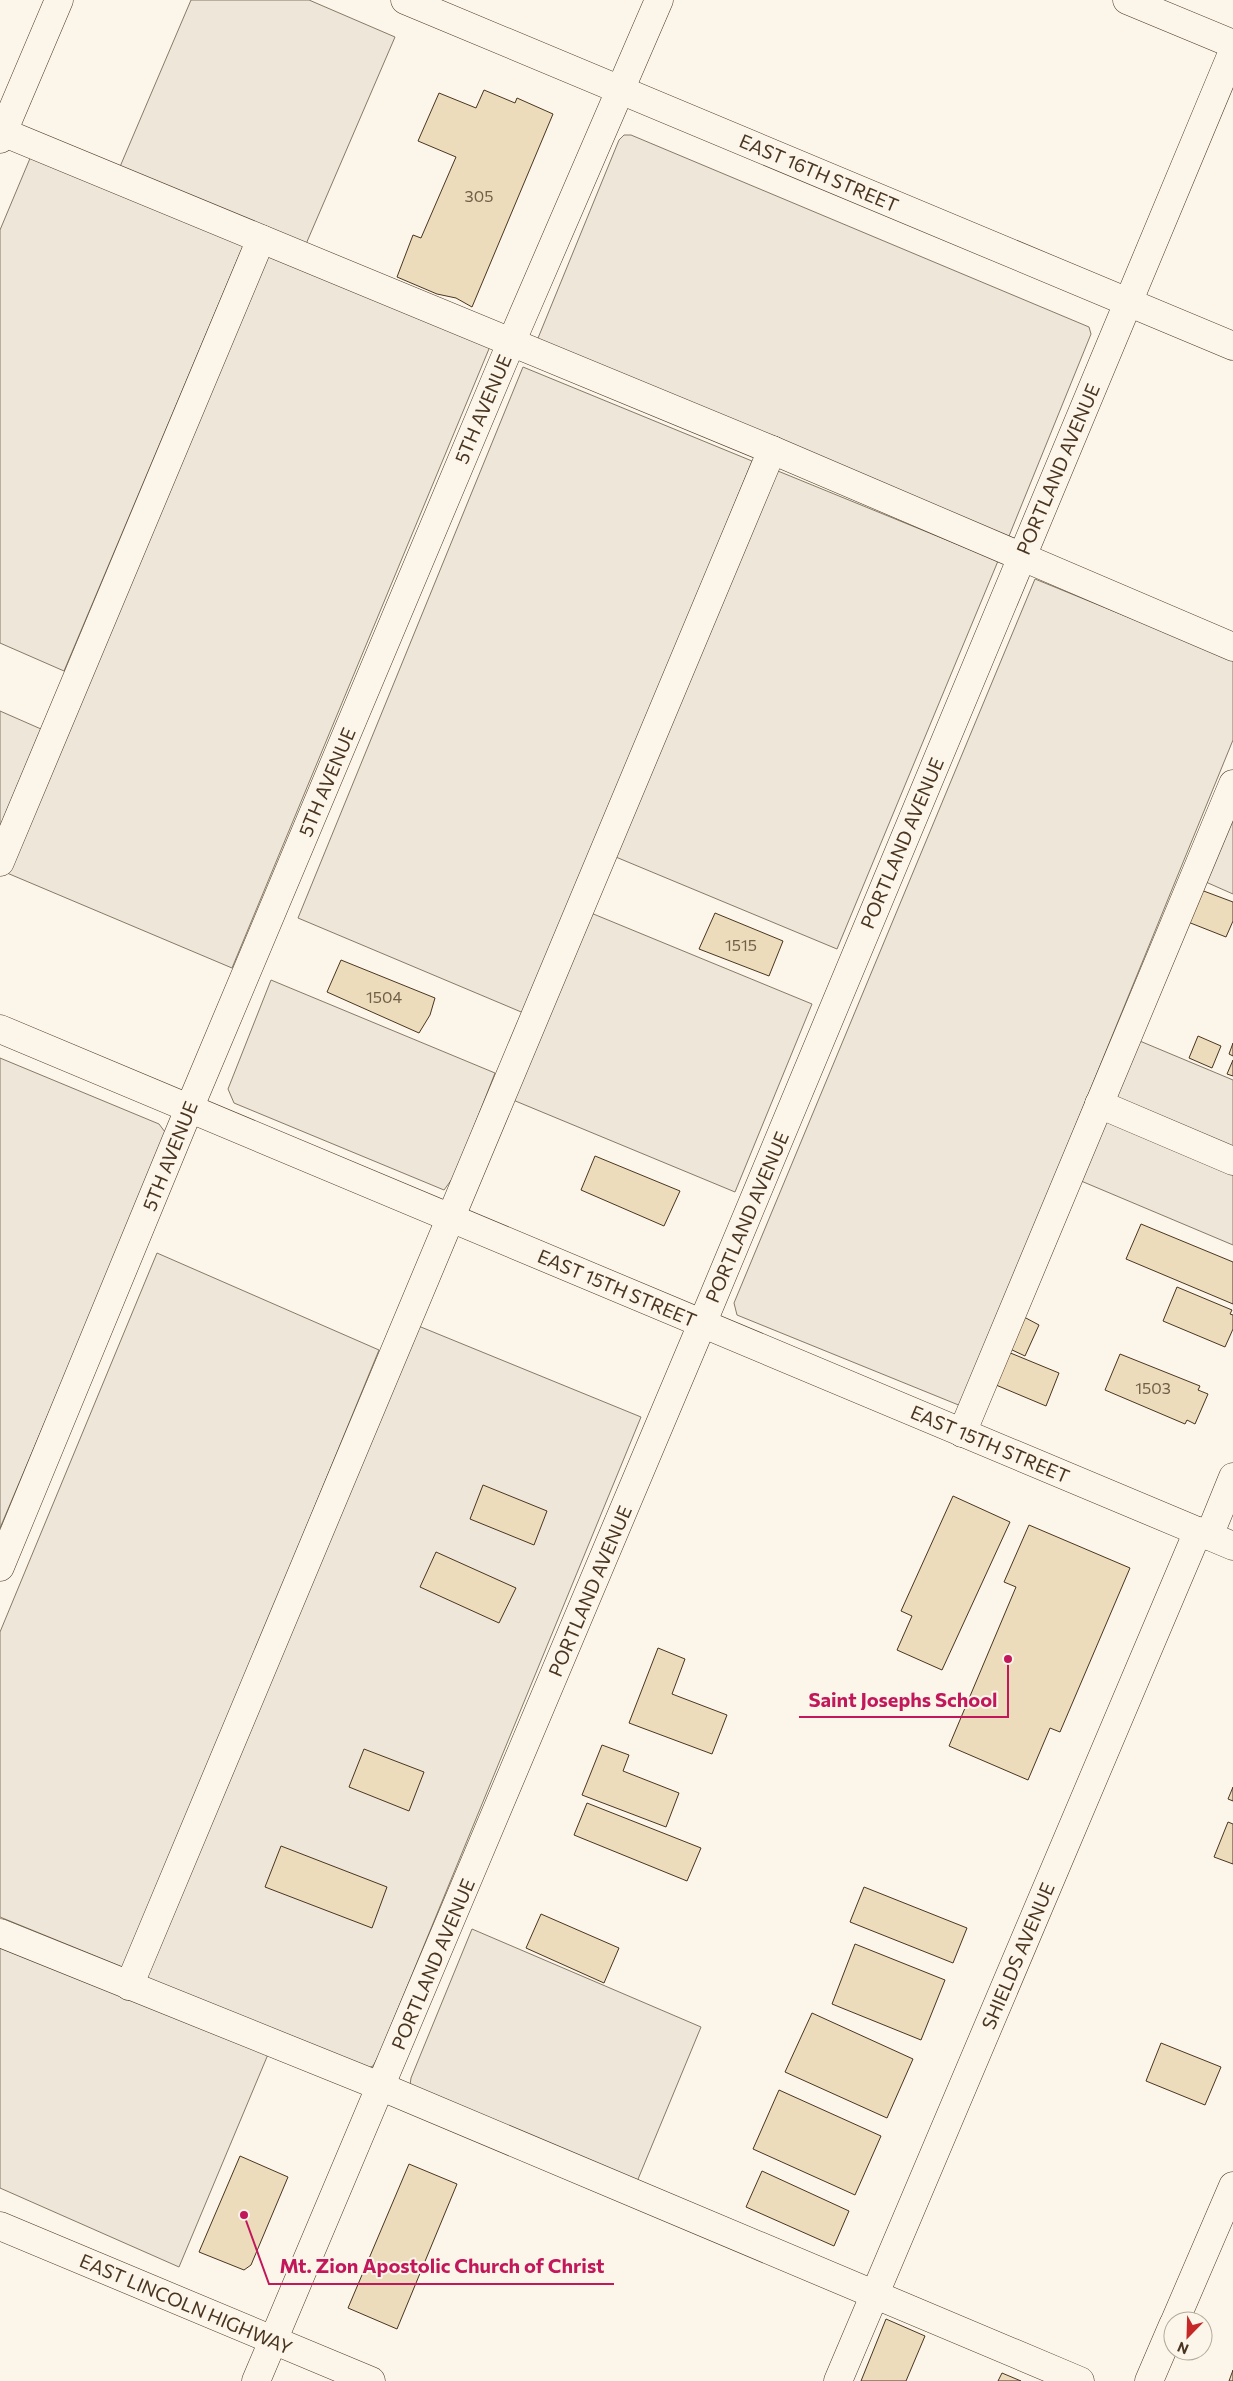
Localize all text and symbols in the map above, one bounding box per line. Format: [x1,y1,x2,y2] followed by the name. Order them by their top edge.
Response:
[736,129,902,216] street label: EAST 16TH STREET
[465,186,493,205] house number: 305
[449,351,516,467] street label: 5TH AVENUE
[1011,380,1104,558] street label: PORTLAND AVENUE
[293,724,360,840] street label: 5TH AVENUE
[855,754,948,932] street label: PORTLAND AVENUE
[725,935,757,954] house number: 1515
[366,987,402,1006] house number: 1504
[137,1098,202,1214] street label: 5TH AVENUE
[700,1128,793,1306] street label: PORTLAND AVENUE
[534,1244,700,1331] street label: EAST 15TH STREET
[1135,1378,1171,1397] house number: 1503
[907,1400,1073,1487] street label: EAST 15TH STREET
[543,1502,636,1680] street label: PORTLAND AVENUE
[799,1682,1008,1717] callout: Saint Josephs School
[808,1687,998,1711] text: Saint Josephs School
[386,1875,479,2053] street label: PORTLAND AVENUE
[976,1879,1059,2033] street label: SHIELDS AVENUE
[77,2248,296,2359] street label: EAST LINCOLN HIGHWAY
[269,2249,614,2284] callout: Mt. Zion Apostolic Church of Christ
[279,2253,605,2277] text: Mt. Zion Apostolic Church of Christ
[1163,2311,1213,2361] north arrow
[1175,2339,1191,2358] text: N

